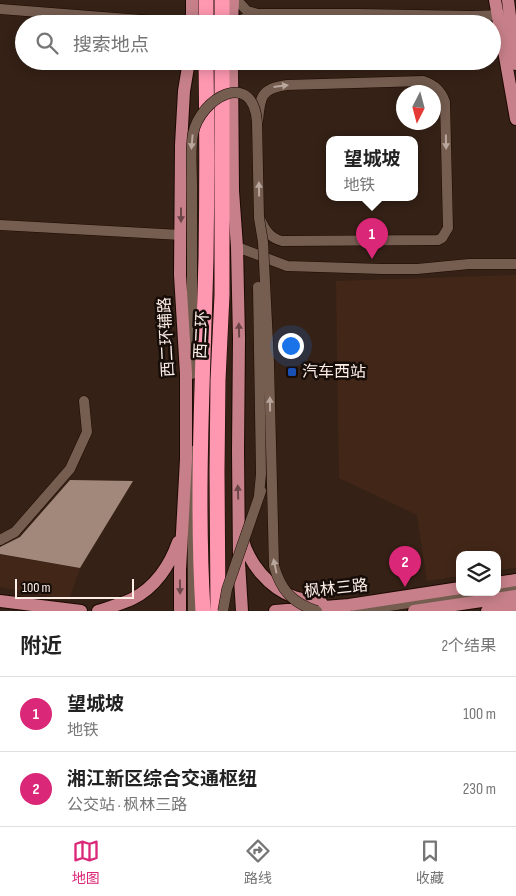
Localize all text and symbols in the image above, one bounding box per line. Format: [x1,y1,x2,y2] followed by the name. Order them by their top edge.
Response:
[15,15,501,70] search box
[33,29,61,57] icon: search
[73,34,149,57] text: 搜索地点
[273,82,289,90] one-way arrow
[396,85,441,130] north arrow
[188,134,196,150] one-way arrow
[442,135,450,151] one-way arrow
[326,136,418,201] popup
[343,148,401,171] text: 望城坡
[343,176,376,195] text: 地铁
[255,181,263,197] one-way arrow
[177,207,185,223] one-way arrow
[356,218,388,259] pin: 1
[155,297,179,377] street label: 西二环辅路
[191,311,213,359] street label: 西二环
[235,322,243,338] one-way arrow
[278,333,304,359] your location
[302,363,366,382] place label: 汽车西站
[286,366,298,378] marker: 汽车西站
[266,395,274,411] one-way arrow
[234,484,242,500] one-way arrow
[389,546,421,587] pin: 2
[456,551,501,596] map controls
[456,551,501,596] button: layers
[270,557,278,573] one-way arrow
[15,576,134,599] scale bar
[303,576,369,602] street label: 枫林三路
[22,579,51,596] text: 100 m
[176,579,184,595] one-way arrow
[20,634,62,659] text: 附近
[441,637,496,656] text: 2个结果
[67,693,124,716] text: 望城坡
[33,705,39,724] text: 1
[463,705,496,724] text: 100 m
[67,721,99,740] text: 地铁
[67,768,257,791] text: 湘江新区综合交通枢纽
[32,780,40,799] text: 2
[463,780,496,799] text: 230 m
[67,796,187,815] text: 公交站 · 枫林三路
[72,837,100,887] tab: 地图
[244,837,272,887] tab: 路线
[416,837,444,887] tab: 收藏

